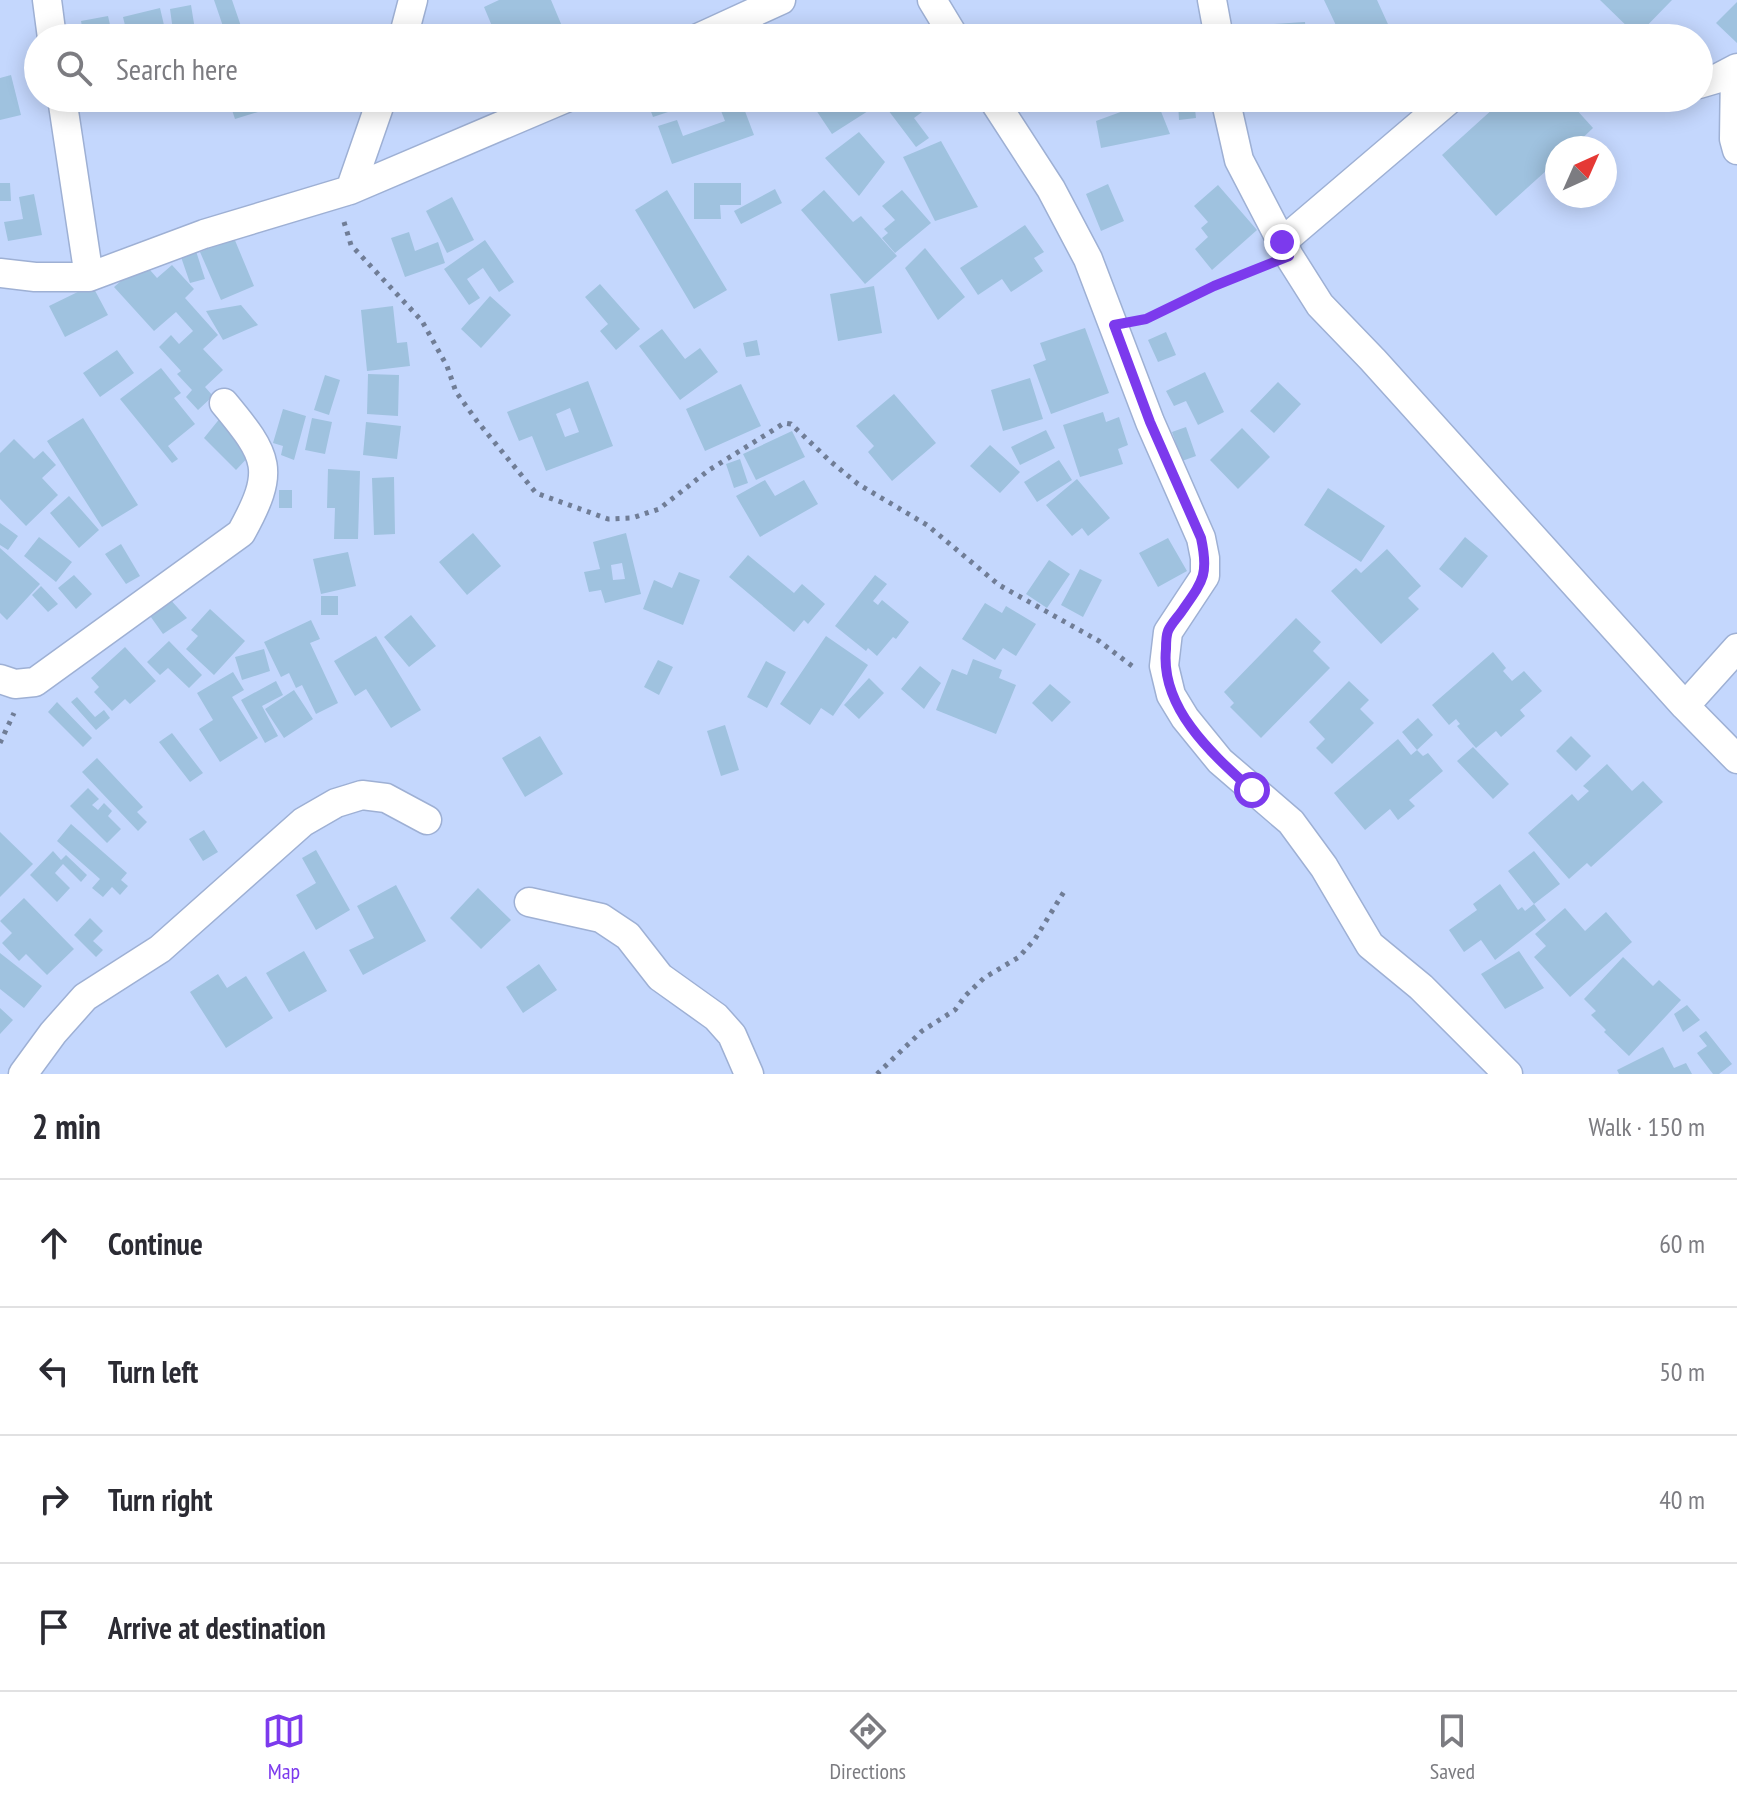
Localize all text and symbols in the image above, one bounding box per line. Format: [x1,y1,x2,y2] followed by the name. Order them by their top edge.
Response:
[24,24,1713,112] search box
[52,46,96,90] icon: search
[116,49,238,88] text: Search here
[1545,136,1617,208] north arrow
[1264,224,1300,260] route end
[1234,772,1270,808] route start
[32,1104,101,1148] text: 2 min
[1588,1110,1705,1143] text: Walk · 150 m
[32,1221,76,1265] icon: ahead
[108,1224,203,1263] text: Continue
[1659,1227,1705,1260] text: 60 m
[32,1349,76,1393] icon: left
[108,1352,198,1391] text: Turn left
[1659,1355,1705,1388] text: 50 m
[32,1477,76,1521] icon: right
[108,1480,212,1519] text: Turn right
[1659,1483,1705,1516] text: 40 m
[32,1605,76,1649] icon: arrive
[108,1608,326,1647] text: Arrive at destination
[262,1709,306,1785] tab: Map
[830,1709,906,1785] tab: Directions
[1430,1709,1475,1785] tab: Saved

